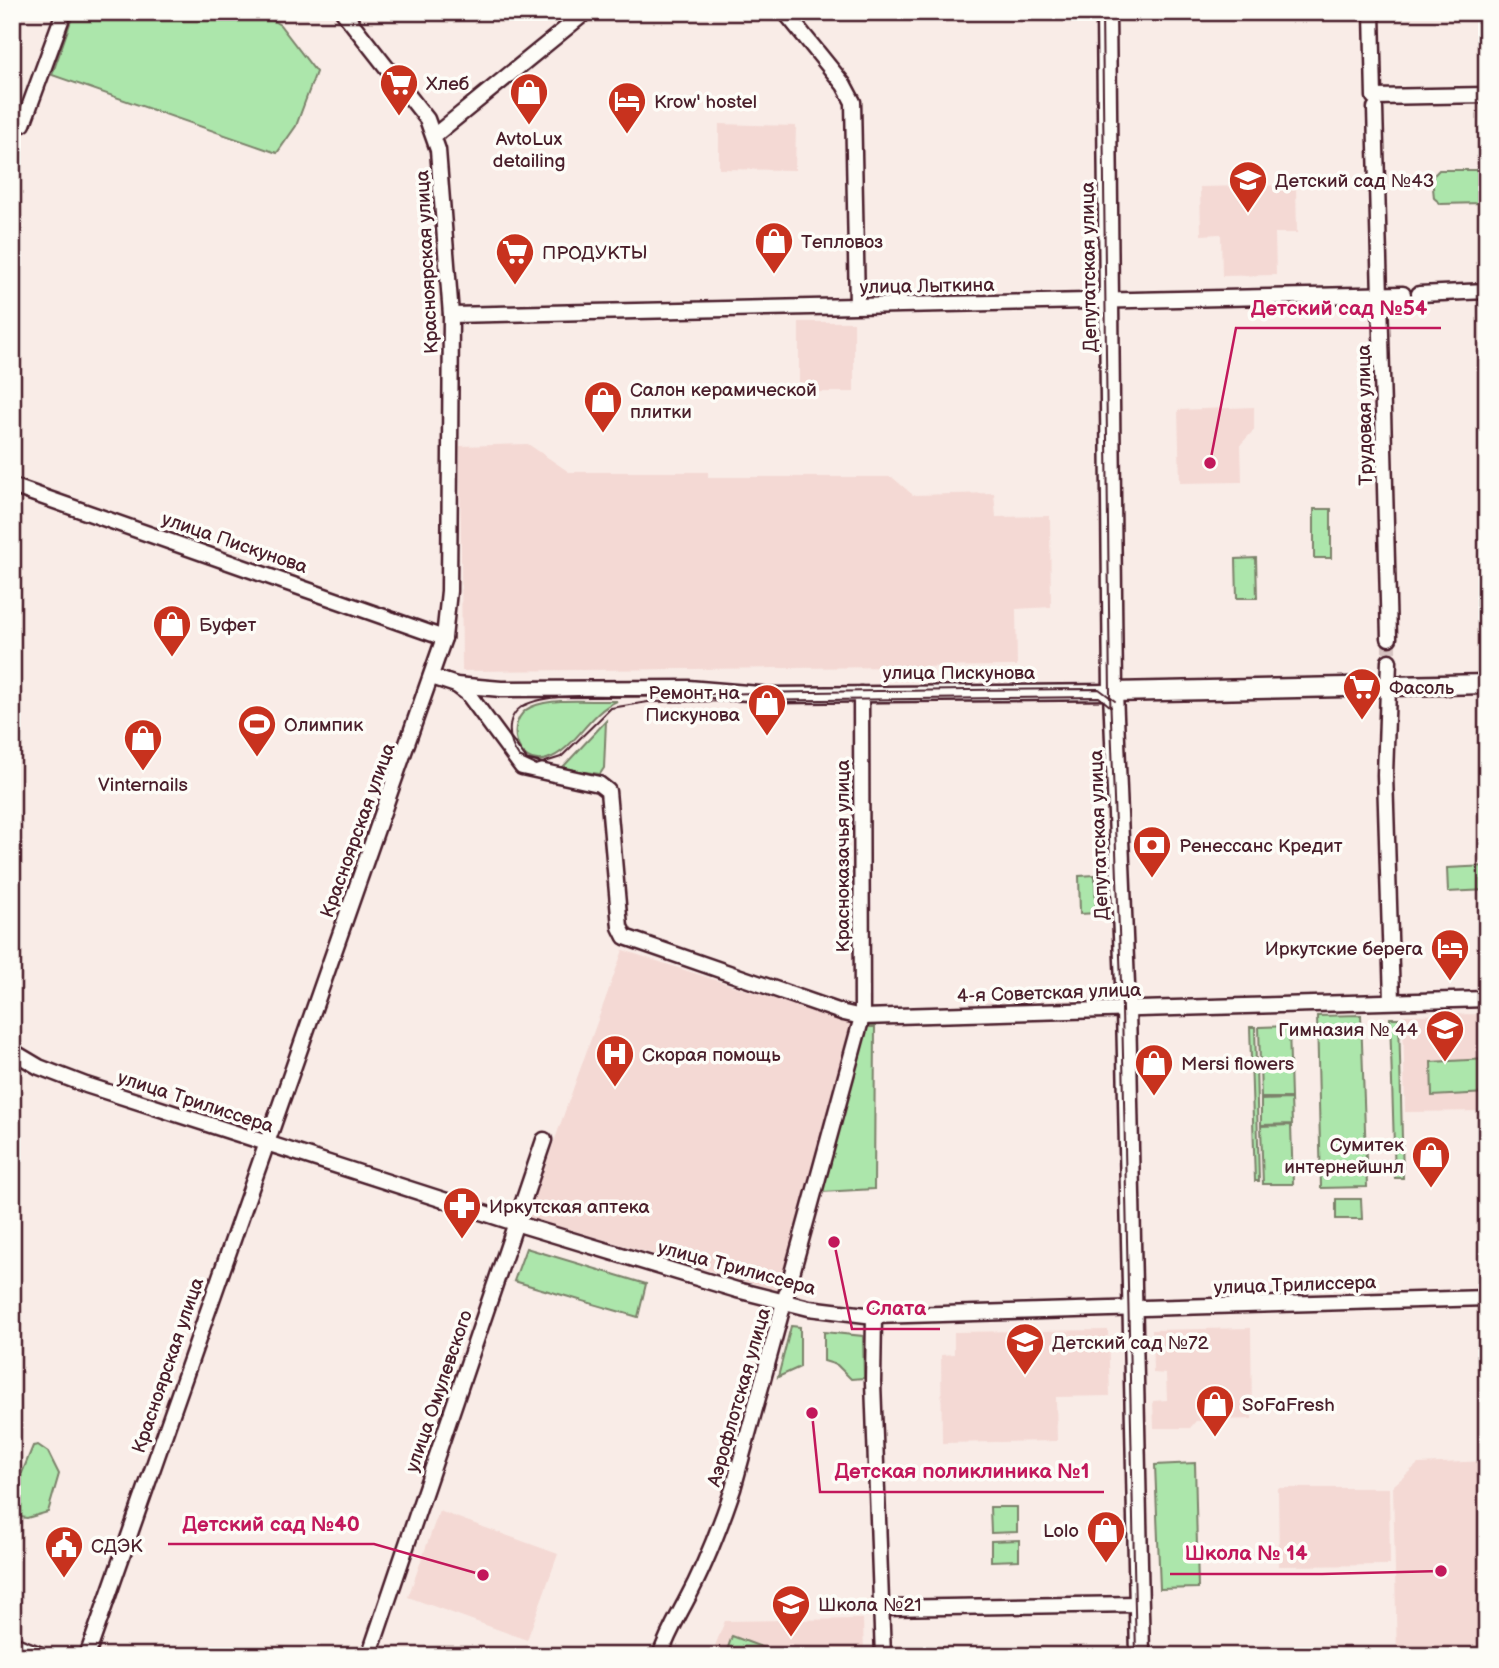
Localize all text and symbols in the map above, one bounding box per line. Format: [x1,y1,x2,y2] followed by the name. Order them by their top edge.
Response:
[378,62,420,117] supermarket icon: Хлеб
[508,71,550,126] shop icon: AvtoLux detailing
[426,73,469,96] place label: Хлеб
[606,80,648,135] hotel icon: Krow' hostel
[654,91,757,114] place label: Krow' hostel
[493,128,565,173] place label: AvtoLux detailing
[1227,159,1269,214] school or university icon: Детский сад №43
[411,169,444,354] street label: Красноярская улица
[1275,170,1434,193] place label: Детский сад №43
[1077,182,1102,352] street label: Депутатская улица
[753,220,795,275] shop icon: Тепловоз
[494,231,536,286] supermarket icon: ПРОДУКТЫ
[801,231,883,254] place label: Тепловоз
[542,242,648,265] place label: ПРОДУКТЫ
[859,274,995,299] street label: улица Лыткина
[1236,286,1441,328] callout: Детский сад №54
[1251,296,1428,321] text: Детский сад №54
[1353,344,1378,486] street label: Трудовая улица
[582,379,624,434] shop icon: Салон керамической плитки
[630,379,817,424] place label: Салон керамической плитки
[159,508,310,579] street label: улица Пискунова
[151,603,193,658] shop icon: Буфет
[199,614,256,637] place label: Буфет
[883,662,1035,685] street label: улица Пискунова
[1341,666,1383,721] supermarket icon: Фасоль
[1389,677,1455,700] place label: Фасоль
[645,682,740,727] place label: Ремонт на Пискунова
[746,682,788,737] shop icon: Ремонт на Пискунова
[236,703,278,758] sports icon: Олимпик
[284,714,363,737] place label: Олимпик
[122,717,164,772] shop icon: Vinternails
[316,740,401,921] street label: Красноярская улица
[1085,749,1114,921] street label: Депутатская улица
[832,759,855,953] street label: Красноказачья улица
[98,774,188,797] place label: Vinternails
[1131,824,1173,879] bank icon: Ренессанс Кредит
[1179,835,1343,858] place label: Ренессанс Кредит
[1429,927,1471,982] hotel icon: Иркутские берега
[1265,938,1423,961] place label: Иркутские берега
[956,979,1142,1008] street label: 4-я Советская улица
[1424,1008,1466,1063] school or university icon: Гимназия № 44
[1278,1019,1418,1042] place label: Гимназия № 44
[594,1033,636,1088] hospital icon: Скорая помощь
[1133,1042,1175,1097] shop icon: Mersi flowers
[642,1044,781,1067] place label: Скорая помощь
[1181,1053,1294,1076] place label: Mersi flowers
[115,1066,276,1138] street label: улица Трилиссера
[1284,1134,1404,1179] place label: Сумитек интернейшнл
[1410,1134,1452,1189] shop icon: Сумитек интернейшнл
[441,1185,483,1240] pharmacy icon: Иркутская аптека
[489,1196,650,1219] place label: Иркутская аптека
[655,1236,818,1301] street label: улица Трилиссера
[1213,1271,1377,1300] street label: улица Трилиссера
[128,1275,209,1456] street label: Красноярская улица
[852,1287,940,1329] callout: Слата
[866,1296,927,1321] text: Слата
[703,1305,776,1490] street label: Аэрофлотская улица
[401,1307,478,1476] street label: улица Омулевского
[1004,1321,1046,1376] school or university icon: Детский сад №72
[1052,1332,1209,1355] place label: Детский сад №72
[1194,1383,1236,1438] shop icon: SoFaFresh
[1242,1394,1335,1417] place label: SoFaFresh
[820,1450,1104,1492] callout: Детская поликлиника №1
[834,1459,1090,1484] text: Детская поликлиника №1
[168,1502,374,1544] callout: Детский сад №40
[1085,1509,1127,1564] shop icon: Lolo
[182,1512,360,1537] text: Детский сад №40
[1043,1520,1079,1543] place label: Lolo
[43,1524,85,1579] public building icon: СДЭК
[1170,1532,1322,1574] callout: Школа № 14
[91,1535,143,1558] place label: СДЭК
[1184,1541,1308,1566] text: Школа № 14
[770,1583,812,1638] school or university icon: Школа №21
[818,1594,922,1617] place label: Школа №21

